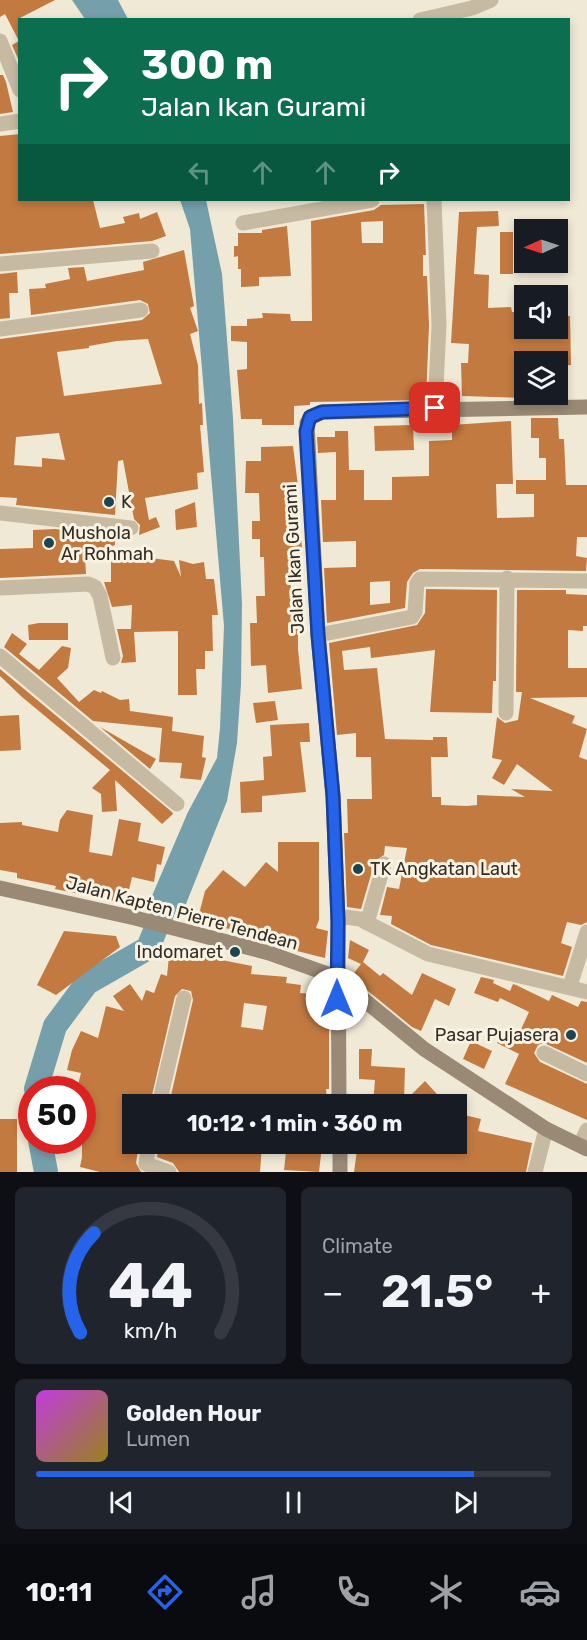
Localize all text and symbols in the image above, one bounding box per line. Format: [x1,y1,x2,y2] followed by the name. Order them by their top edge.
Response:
[141,40,273,90] text: 300 m
[42,42,120,120] icon: right
[141,91,366,123] text: Jalan Ikan Gurami
[183,156,216,189] icon: left
[246,156,279,189] icon: ahead
[309,156,342,189] icon: ahead
[372,156,405,189] icon: right
[514,219,568,273] north arrow
[514,219,568,405] map controls
[514,285,568,339] button: sound
[514,351,568,405] button: layers
[409,382,460,433] pin
[418,391,451,424] icon: arrive
[279,483,309,635] street label: Jalan Ikan Gurami
[121,491,132,513] place label: K
[102,495,116,509] marker: K
[61,522,154,565] place label: Mushola Ar Rohmah
[42,536,56,550] marker: Mushola Ar Rohmah
[370,858,518,880] place label: TK Angkatan Laut
[351,862,365,876] marker: TK Angkatan Laut
[64,871,300,955] street label: Jalan Kapten Pierre Tendean
[136,941,223,963] place label: Indomaret
[228,945,242,959] marker: Indomaret
[305,967,369,1031] position arrow
[435,1024,559,1046] place label: Pasar Pujasera
[564,1028,578,1042] marker: Pasar Pujasera
[18,1076,96,1154] speed limit sign: 50
[187,1110,402,1137] text: 10:12 · 1 min · 360 m
[322,1234,393,1258] text: Climate
[108,1249,193,1323] text: 44
[381,1265,493,1318] text: 21.5°
[322,1273,343,1312] text: −
[530,1273,551,1312] text: +
[124,1318,177,1343] text: km/h
[126,1400,261,1427] text: Golden Hour
[126,1427,190,1451] text: Lumen
[105,1486,138,1519] icon: previous
[277,1486,310,1519] icon: pause
[449,1486,482,1519] icon: next
[144,1571,186,1613] icon: directions
[238,1571,280,1613] icon: music
[332,1571,374,1613] icon: phone
[425,1571,467,1613] icon: climate
[519,1571,561,1613] icon: car
[26,1576,92,1608] text: 10:11

